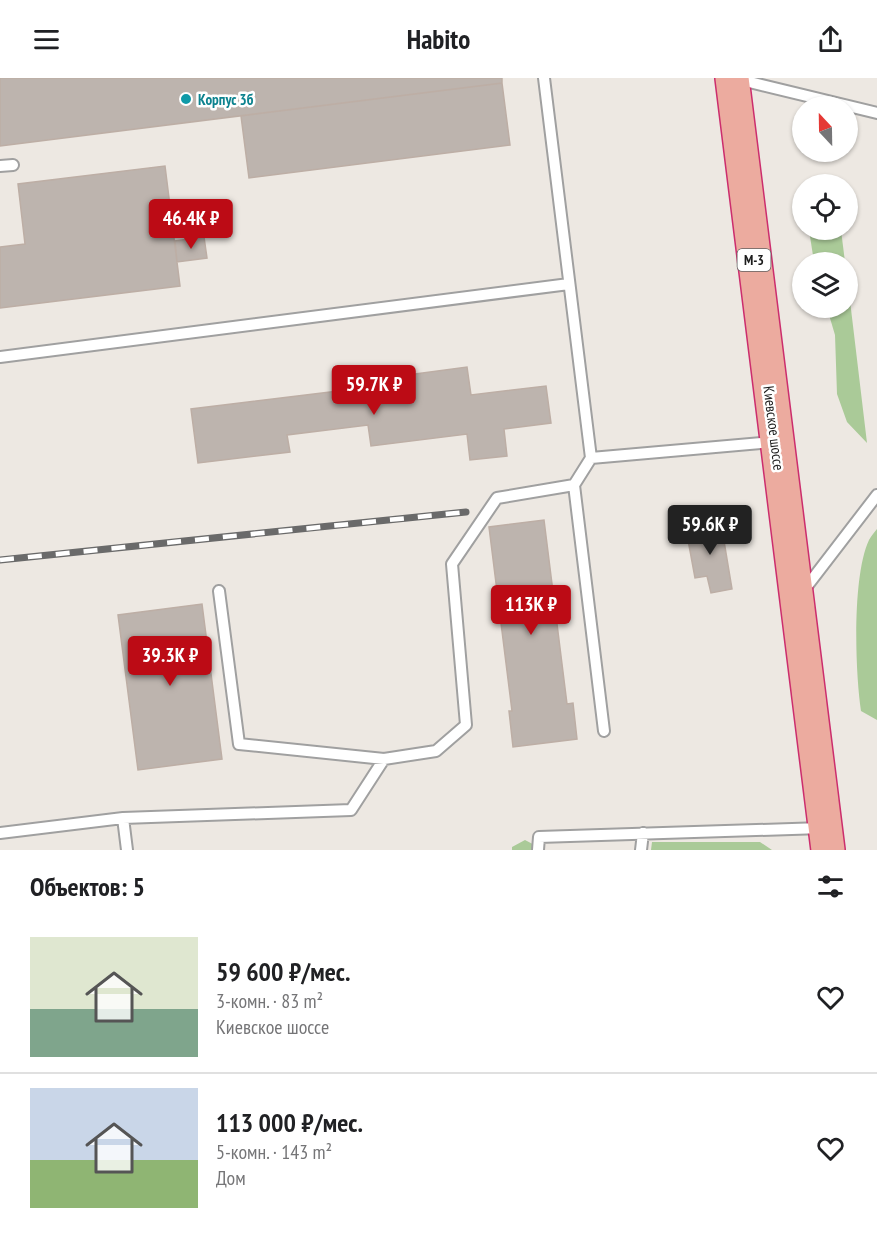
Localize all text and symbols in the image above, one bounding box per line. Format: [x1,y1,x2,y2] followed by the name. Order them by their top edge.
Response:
[407,22,470,56] text: Habito
[30,23,63,56] icon: menu
[814,23,847,56] icon: share
[198,90,254,109] place label: Корпус 3б
[179,92,193,106] marker: Корпус 3б
[792,96,858,162] north arrow
[792,96,858,318] map controls
[792,174,858,240] button: locate
[136,199,246,250] pin: 46.4K ₽
[163,205,219,231] text: 46.4K ₽
[738,249,771,271] road number: М-3
[792,252,858,318] button: layers
[319,365,429,416] pin: 59.7K ₽
[346,371,402,397] text: 59.7K ₽
[759,385,789,471] street label: Киевское шоссе
[655,505,765,556] pin: 59.6K ₽
[682,511,738,537] text: 59.6K ₽
[482,585,580,636] pin: 113K ₽
[505,591,557,617] text: 113K ₽
[115,636,225,687] pin: 39.3K ₽
[142,642,198,668] text: 39.3K ₽
[30,870,145,903] text: Объектов: 5
[814,870,847,903] icon: filters
[216,955,350,988] text: 59 600 ₽/мес.
[78,961,150,1033] icon: home
[814,981,847,1014] icon: heart
[216,988,323,1014] text: 3-комн. · 83 m²
[216,1014,329,1040] text: Киевское шоссе
[216,1106,363,1139] text: 113 000 ₽/мес.
[78,1112,150,1184] icon: home
[814,1132,847,1165] icon: heart
[216,1139,332,1165] text: 5-комн. · 143 m²
[216,1165,246,1191] text: Дом

